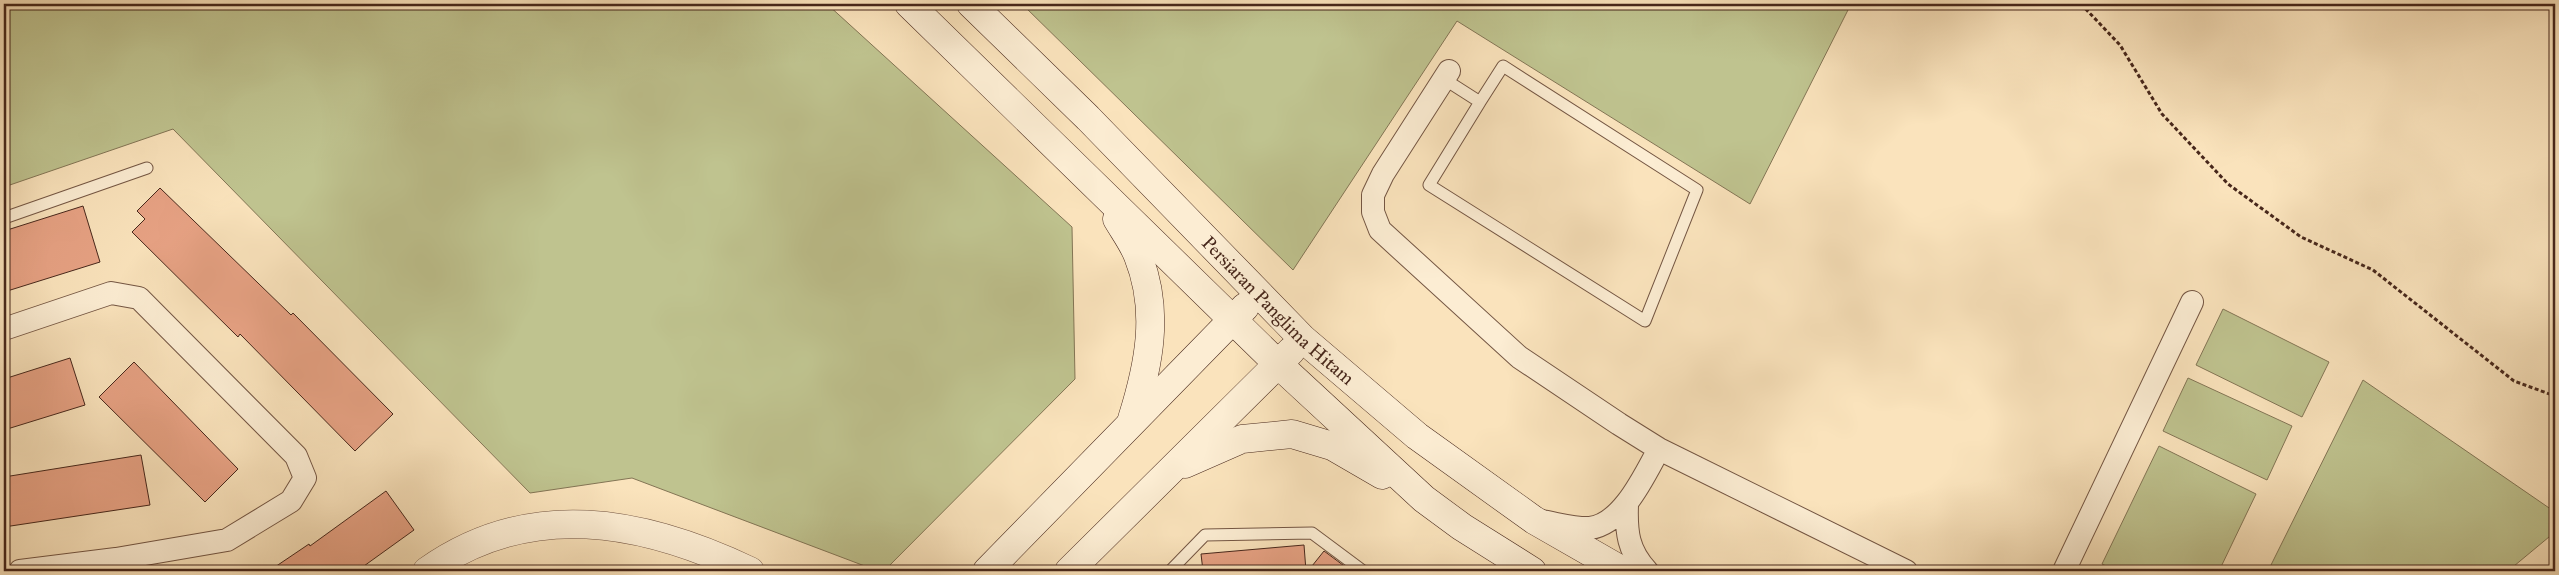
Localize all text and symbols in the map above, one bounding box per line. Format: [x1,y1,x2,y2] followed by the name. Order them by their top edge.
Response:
[1197,231,1359,390] street label: Persiaran Panglima Hitam

